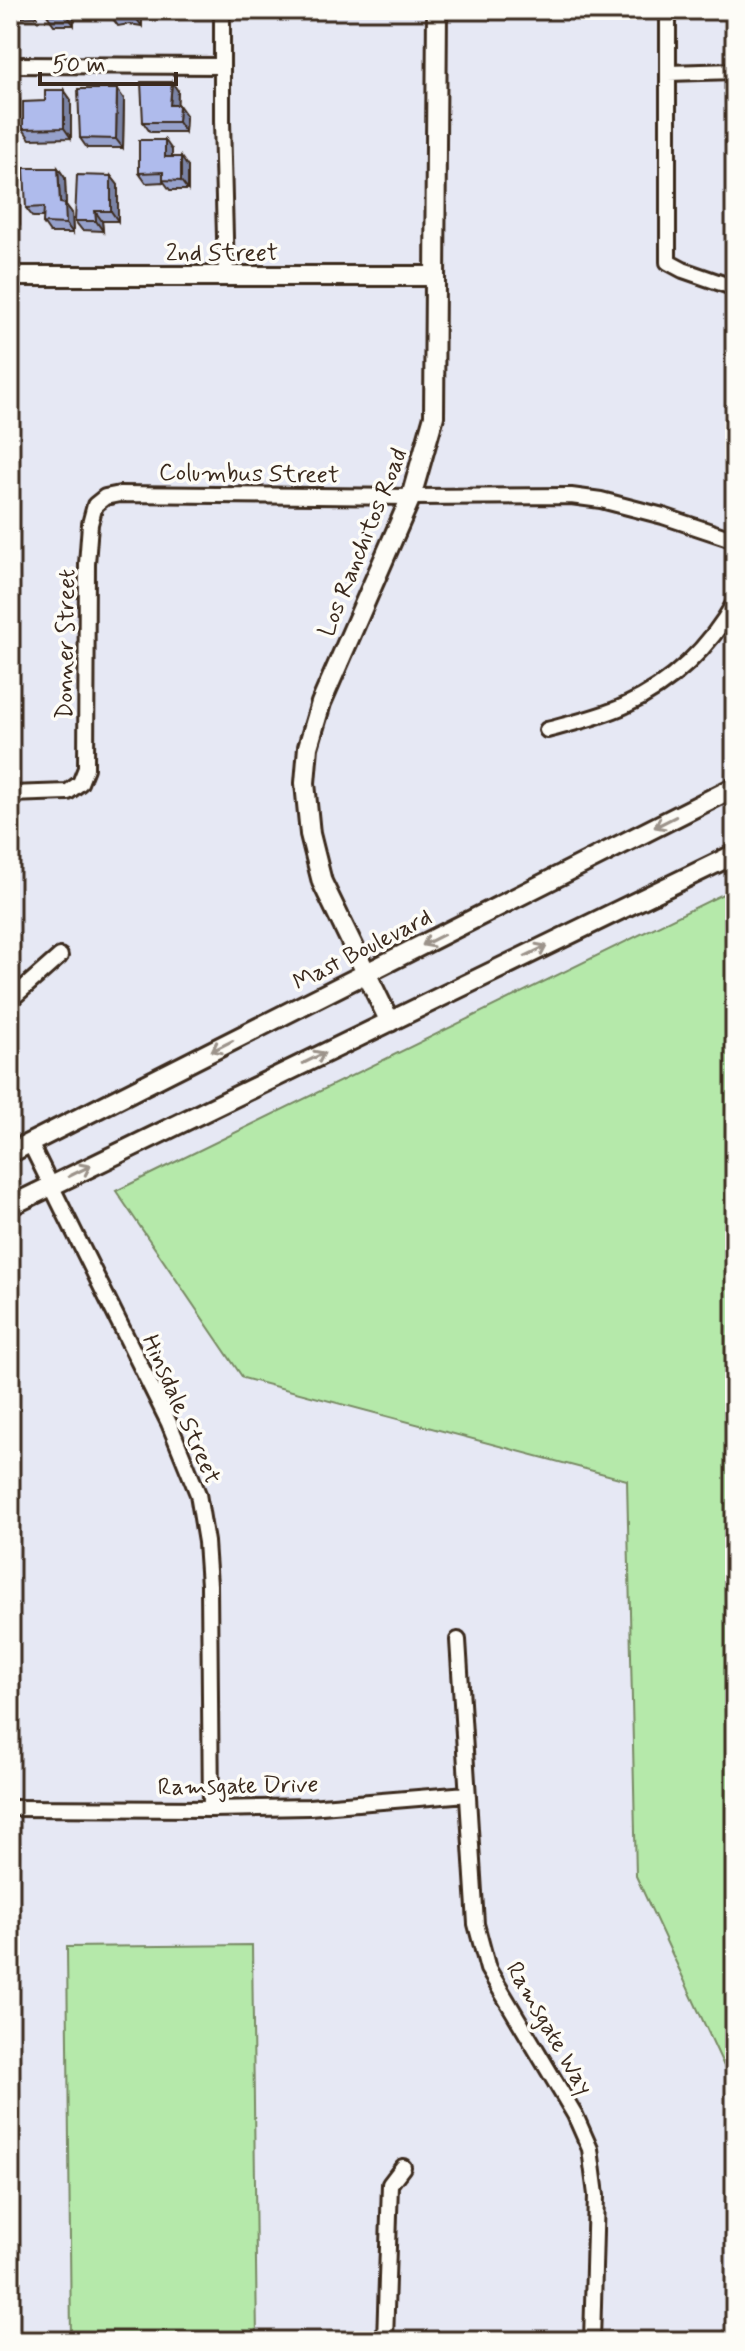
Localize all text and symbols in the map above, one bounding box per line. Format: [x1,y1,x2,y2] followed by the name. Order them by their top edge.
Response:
[40,36,176,86] scale bar
[52,50,106,81] text: 50 m
[166,238,278,269] street label: 2nd Street
[311,444,415,641] street label: Los Ranchitos Road
[159,457,339,492] street label: Columbus Street
[50,569,83,719] street label: Donner Street
[654,815,678,831] one-way arrow
[288,902,437,999] street label: Mast Boulevard
[422,932,446,948] one-way arrow
[523,943,547,958] one-way arrow
[210,1039,234,1054] one-way arrow
[302,1050,326,1065] one-way arrow
[67,1163,91,1178] one-way arrow
[134,1330,227,1489] street label: Hinsdale Street
[157,1770,319,1803] street label: Ramsgate Drive
[498,1956,599,2101] street label: Ramsgate Way

